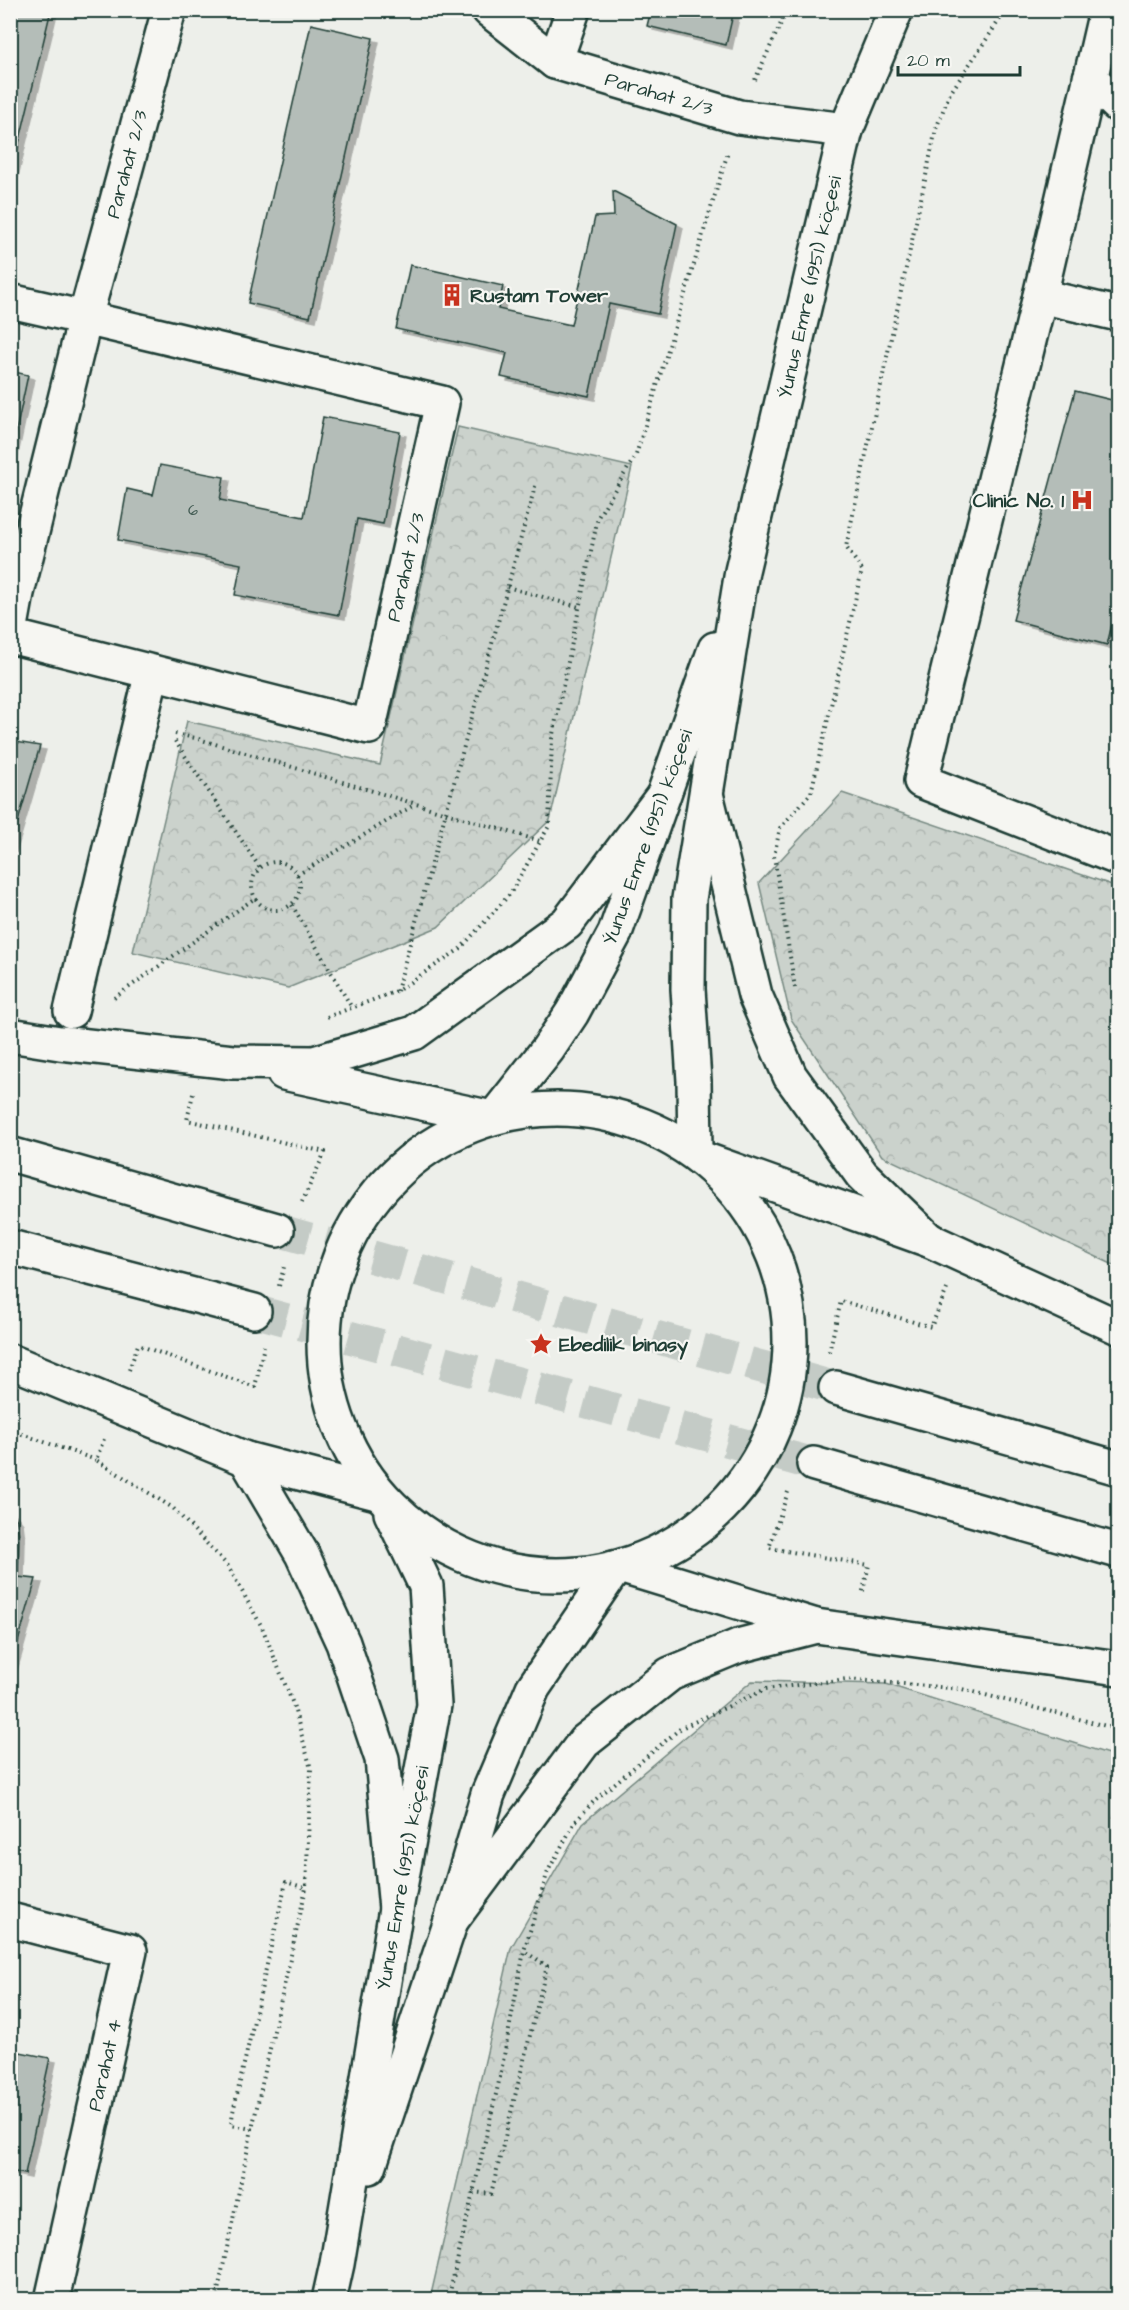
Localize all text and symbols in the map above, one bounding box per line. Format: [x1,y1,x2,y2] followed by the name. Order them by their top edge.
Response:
[898,39,1020,77] scale bar
[907,48,950,73] text: 20 m
[601,65,716,123] street label: Parahat 2/3
[99,107,155,222] street label: Parahat 2/3
[771,173,849,401] street label: Ýunus Emre (1951) köçesi
[439,282,465,308] building icon: Rustam Tower
[470,282,609,310] place label: Rustam Tower
[973,487,1064,515] place label: Clinic No. 1
[1069,487,1095,513] hospital icon: Clinic No. 1
[188,499,198,521] house number: 6
[380,510,432,624] street label: Parahat 2/3
[596,725,700,949] street label: Ýunus Emre (1951) köçesi
[528,1331,554,1357] place icon: Ebedilik binasy
[559,1331,688,1360] place label: Ebedilik binasy
[369,1763,437,1993] street label: Ýunus Emre (1951) köçesi
[81,2016,129,2114] street label: Parahat 4

